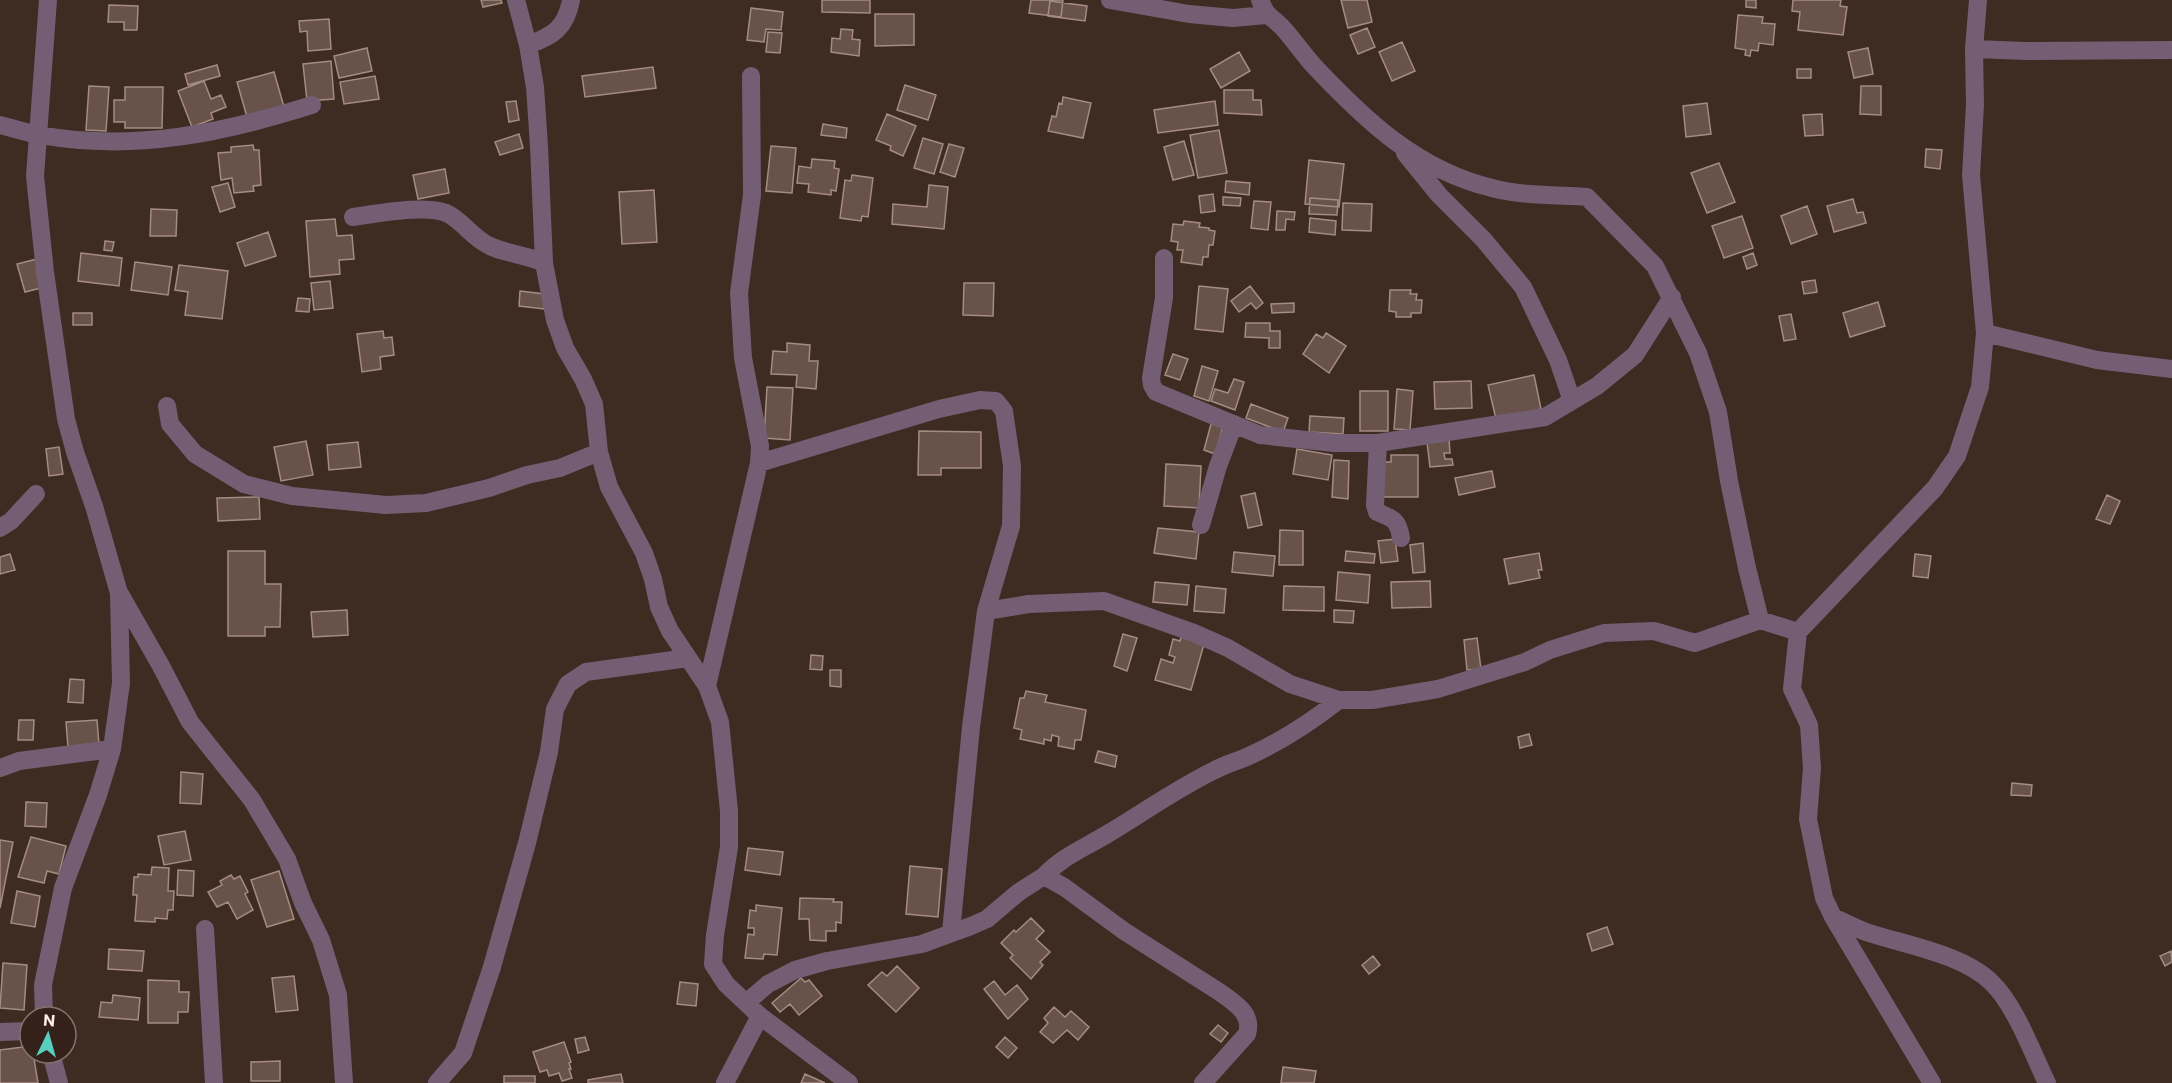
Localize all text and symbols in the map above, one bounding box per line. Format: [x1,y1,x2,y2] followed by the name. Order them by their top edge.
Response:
[18,1005,78,1065] north arrow
[43,1010,56,1030] text: N

